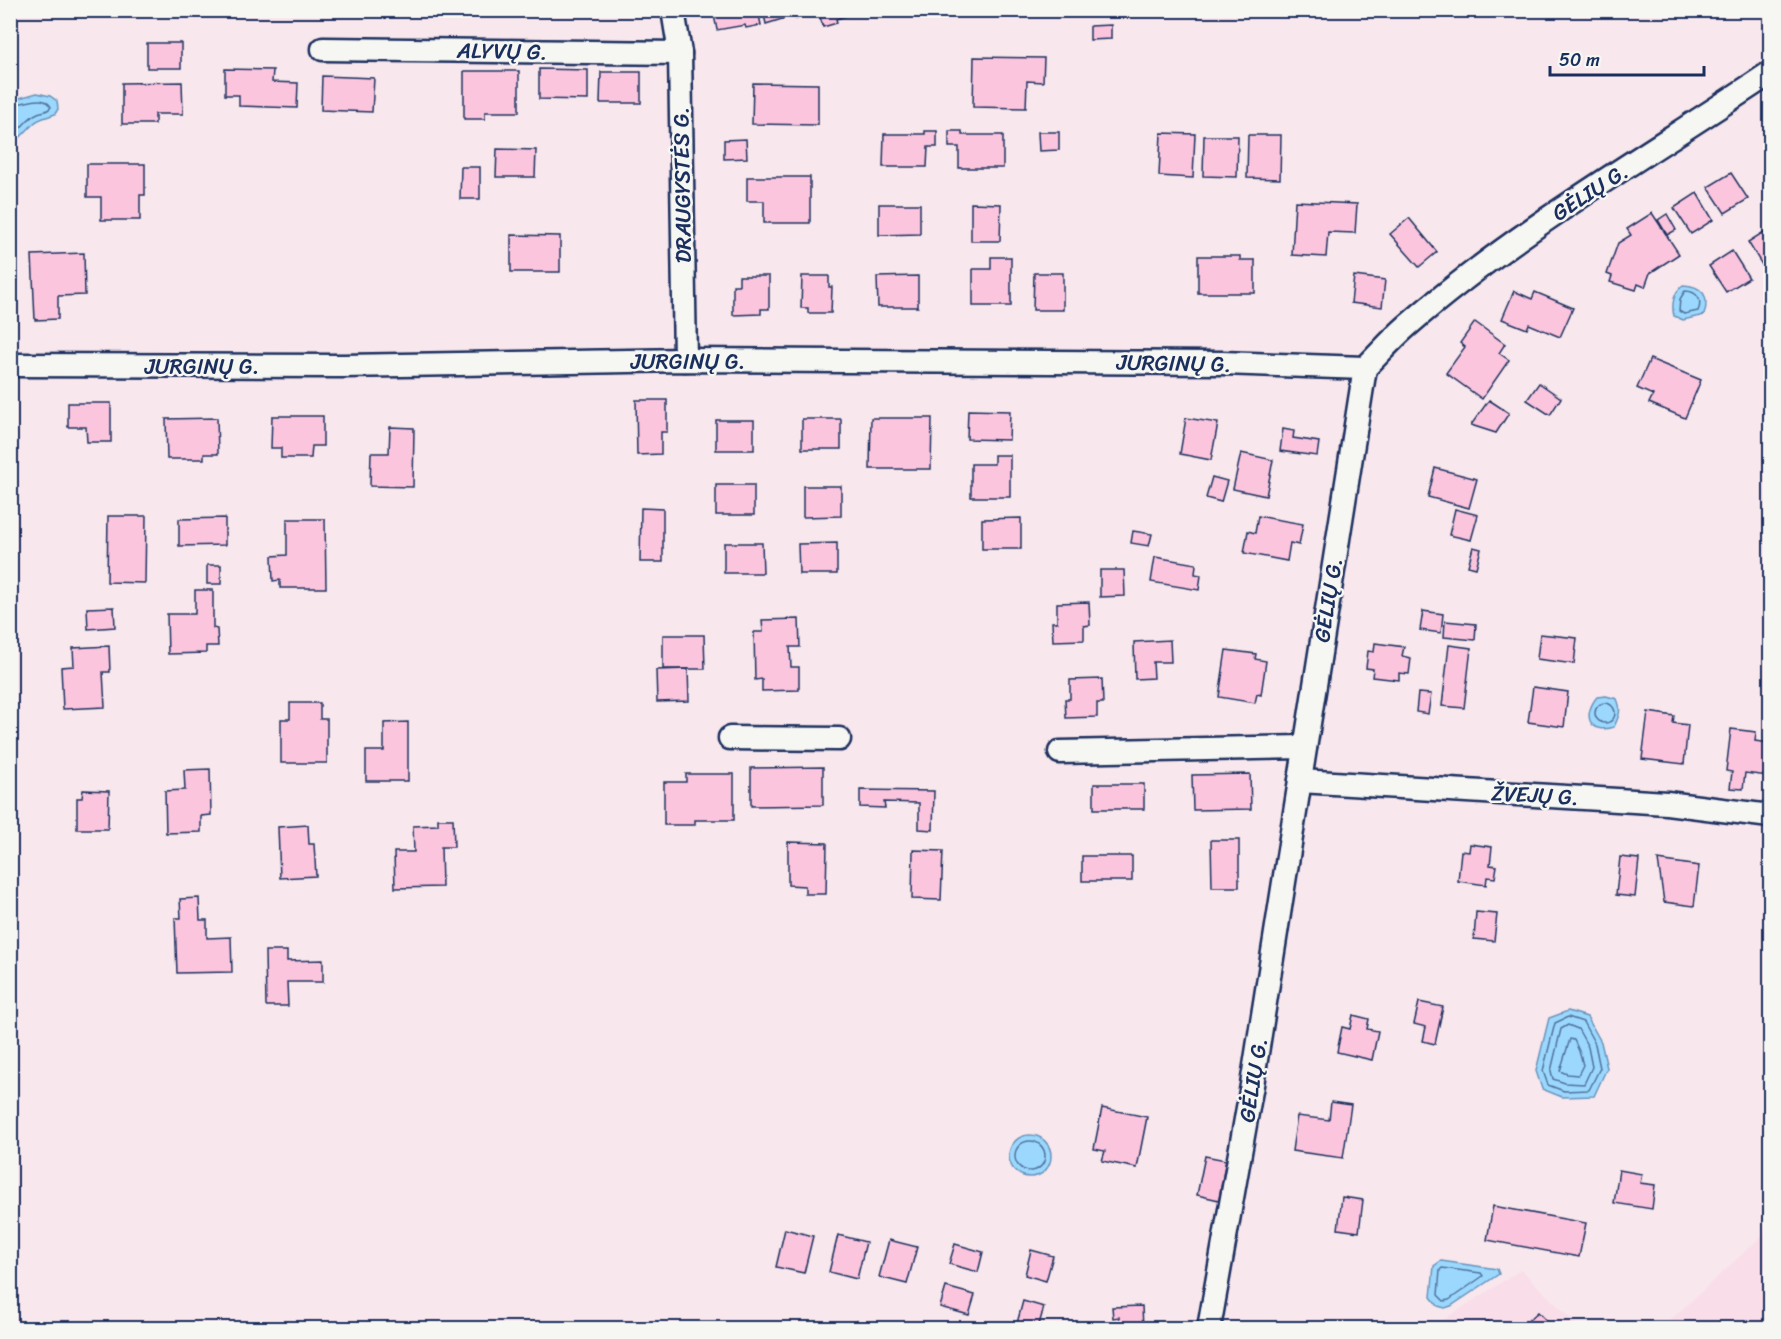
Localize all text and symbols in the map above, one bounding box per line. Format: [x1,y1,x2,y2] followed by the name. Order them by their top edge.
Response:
[455,31,548,71] street label: ALYVŲ G.
[1550,39,1704,77] scale bar
[1559,44,1600,76] text: 50 m
[661,106,703,264] street label: DRAUGYSTĖS G.
[1544,152,1636,232] street label: GĖLIŲ G.
[630,342,745,381] street label: JURGINŲ G.
[1115,342,1232,383] street label: JURGINŲ G.
[144,347,259,386] street label: JURGINŲ G.
[1302,555,1354,645] street label: GĖLIŲ G.
[1490,773,1580,817] street label: ŽVEJŲ G.
[1227,1035,1279,1125] street label: GĖLIŲ G.

